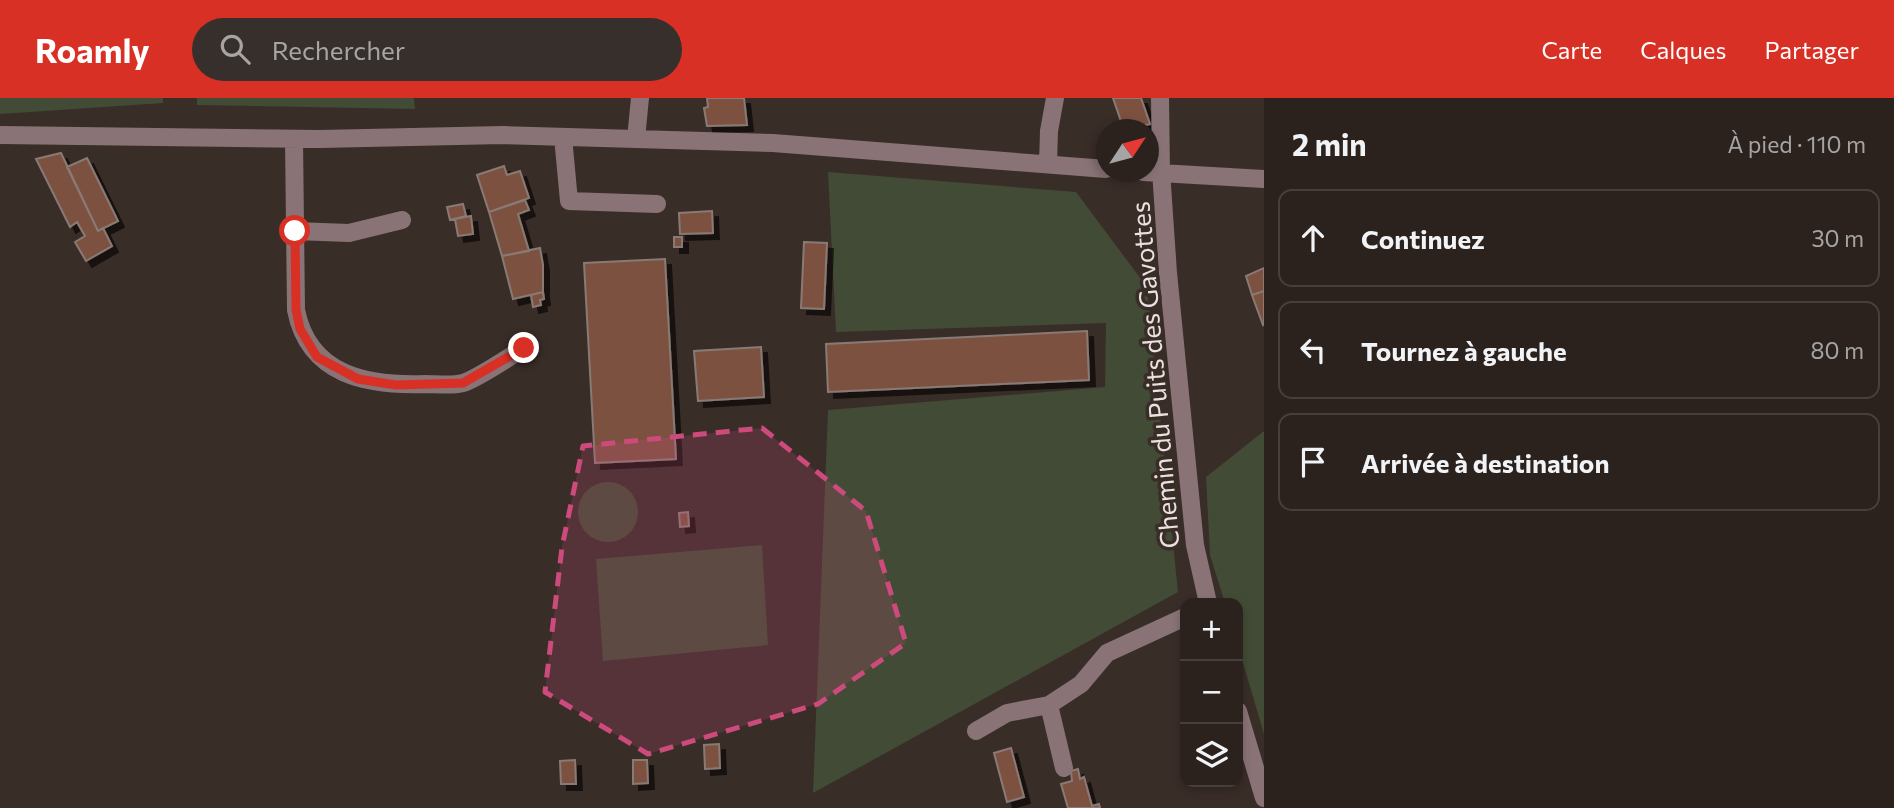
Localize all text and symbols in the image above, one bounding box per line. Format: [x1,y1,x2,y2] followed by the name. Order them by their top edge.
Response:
[192,18,682,81] search box
[35,29,150,70] text: Roamly
[216,30,254,68] icon: search
[272,34,405,65] text: Rechercher
[1541,35,1602,64] text: Carte
[1640,35,1726,64] text: Calques
[1764,35,1859,64] text: Partager
[1096,119,1159,182] north arrow
[1292,125,1367,162] text: 2 min
[1727,130,1866,158] text: À pied · 110 m
[1123,200,1185,550] street label: Chemin du Puits des Gavottes
[279,215,310,246] route start
[1294,219,1332,257] icon: ahead
[1361,223,1485,254] text: Continuez
[1811,224,1864,252] text: 30 m
[1294,331,1332,369] icon: left
[508,332,539,363] route end
[1361,335,1567,366] text: Tournez à gauche
[1811,336,1864,364] text: 80 m
[1294,443,1332,481] icon: arrive
[1361,447,1609,478] text: Arrivée à destination
[1180,598,1243,787] map controls
[1180,598,1243,661] button: +
[1180,661,1243,724] button: −
[1180,724,1243,787] button: layers

